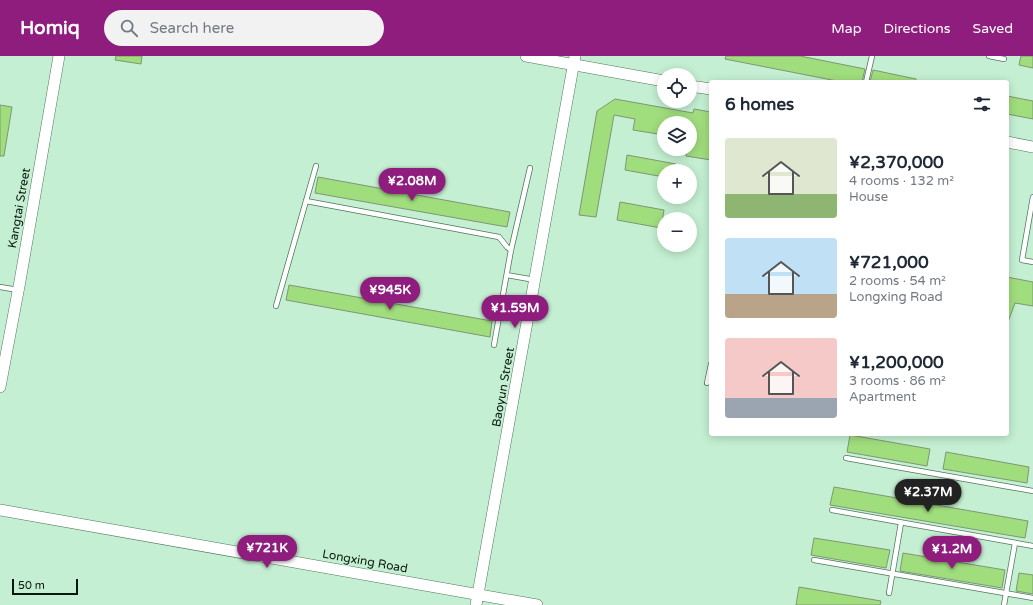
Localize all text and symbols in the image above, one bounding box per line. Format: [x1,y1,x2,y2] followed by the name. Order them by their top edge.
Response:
[104,10,384,46] search box
[20,17,80,39] text: Homiq
[118,17,140,39] icon: search
[150,19,234,37] text: Search here
[831,20,862,37] text: Map
[884,20,951,37] text: Directions
[973,20,1013,37] text: Saved
[657,68,697,252] map controls
[657,68,697,108] button: locate
[971,93,993,115] icon: filters
[725,94,794,115] text: 6 homes
[657,116,697,156] button: layers
[849,152,944,173] text: ¥2,370,000
[757,154,805,202] icon: home
[657,164,697,204] button: +
[5,166,33,249] street label: Kangtai Street
[379,168,445,202] pin: ¥2.08M
[388,173,436,189] text: ¥2.08M
[849,173,954,189] text: 4 rooms · 132 m²
[849,189,888,205] text: House
[657,212,697,252] button: −
[849,252,929,273] text: ¥721,000
[757,254,805,302] icon: home
[849,273,946,289] text: 2 rooms · 54 m²
[362,277,418,311] pin: ¥945K
[369,282,411,298] text: ¥945K
[849,289,943,305] text: Longxing Road
[482,295,548,329] pin: ¥1.59M
[491,300,539,316] text: ¥1.59M
[489,346,517,428] street label: Baoyun Street
[849,352,944,373] text: ¥1,200,000
[757,354,805,402] icon: home
[849,373,946,389] text: 3 rooms · 86 m²
[849,389,916,405] text: Apartment
[895,479,961,513] pin: ¥2.37M
[904,484,952,500] text: ¥2.37M
[239,535,295,569] pin: ¥721K
[924,536,980,570] pin: ¥1.2M
[246,540,288,556] text: ¥721K
[932,541,972,557] text: ¥1.2M
[321,547,409,575] street label: Longxing Road
[12,577,78,596] scale bar
[18,579,45,592] text: 50 m

